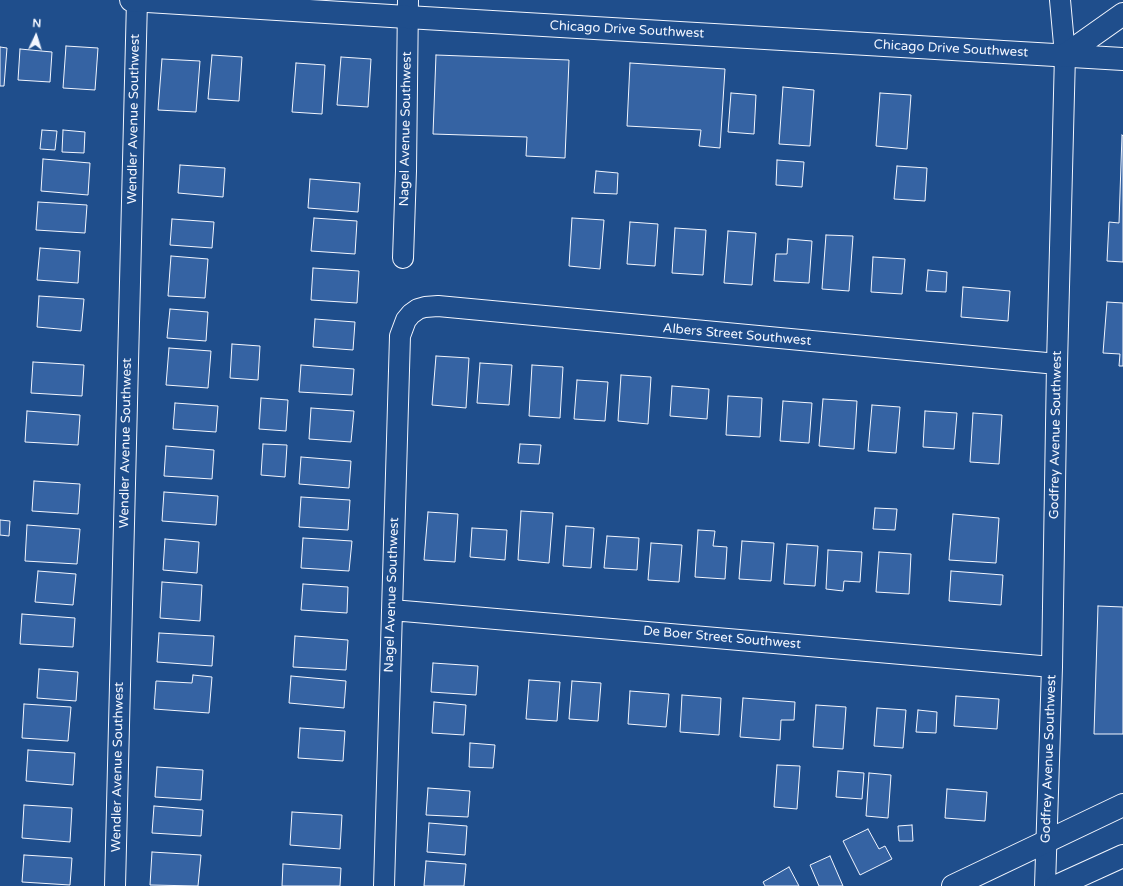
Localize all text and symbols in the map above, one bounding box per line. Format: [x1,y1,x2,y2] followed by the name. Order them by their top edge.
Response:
[16,16,56,56] north arrow
[32,17,42,30] text: N
[549,18,705,42] street label: Chicago Drive Southwest
[125,34,143,204] street label: Wendler Avenue Southwest
[873,37,1029,61] street label: Chicago Drive Southwest
[397,51,415,207] street label: Nagel Avenue Southwest
[662,321,812,349] street label: Albers Street Southwest
[1047,351,1065,519] street label: Godfrey Avenue Southwest
[117,358,135,528] street label: Wendler Avenue Southwest
[381,517,403,673] street label: Nagel Avenue Southwest
[642,623,802,653] street label: De Boer Street Southwest
[1038,674,1060,844] street label: Godfrey Avenue Southwest
[109,682,127,852] street label: Wendler Avenue Southwest

